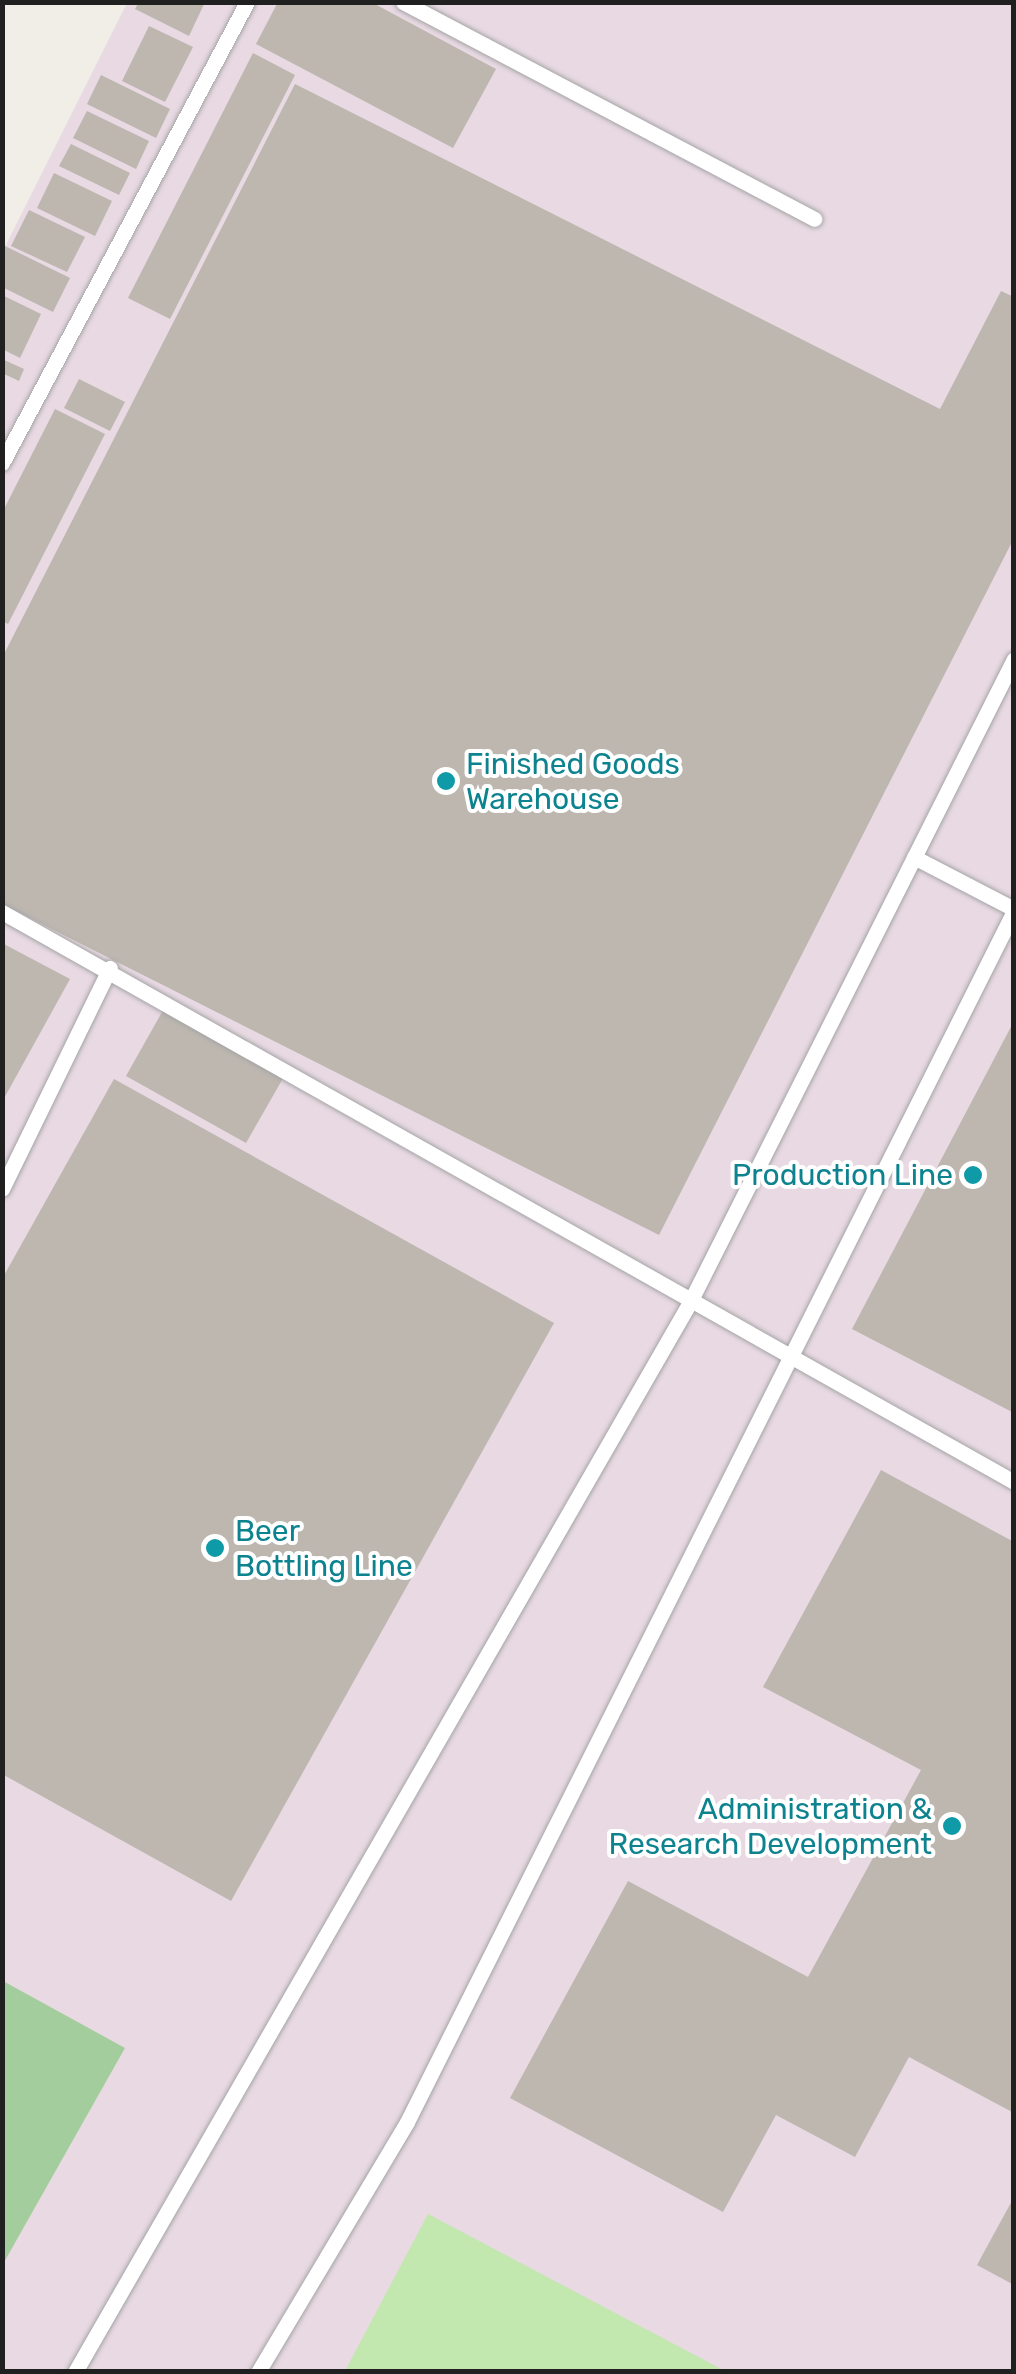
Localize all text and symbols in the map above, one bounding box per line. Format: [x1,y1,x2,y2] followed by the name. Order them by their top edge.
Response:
[466,746,680,816] place label: Finished Goods Warehouse
[435,770,457,792] marker: Finished Goods Warehouse
[732,1157,953,1193] place label: Production Line
[962,1164,984,1186] marker: Production Line
[235,1513,413,1584] place label: Beer Bottling Line
[204,1537,226,1559] marker: Beer Bottling Line
[608,1791,932,1862] place label: Administration & Research Development
[941,1815,963,1837] marker: Administration & Research Development

